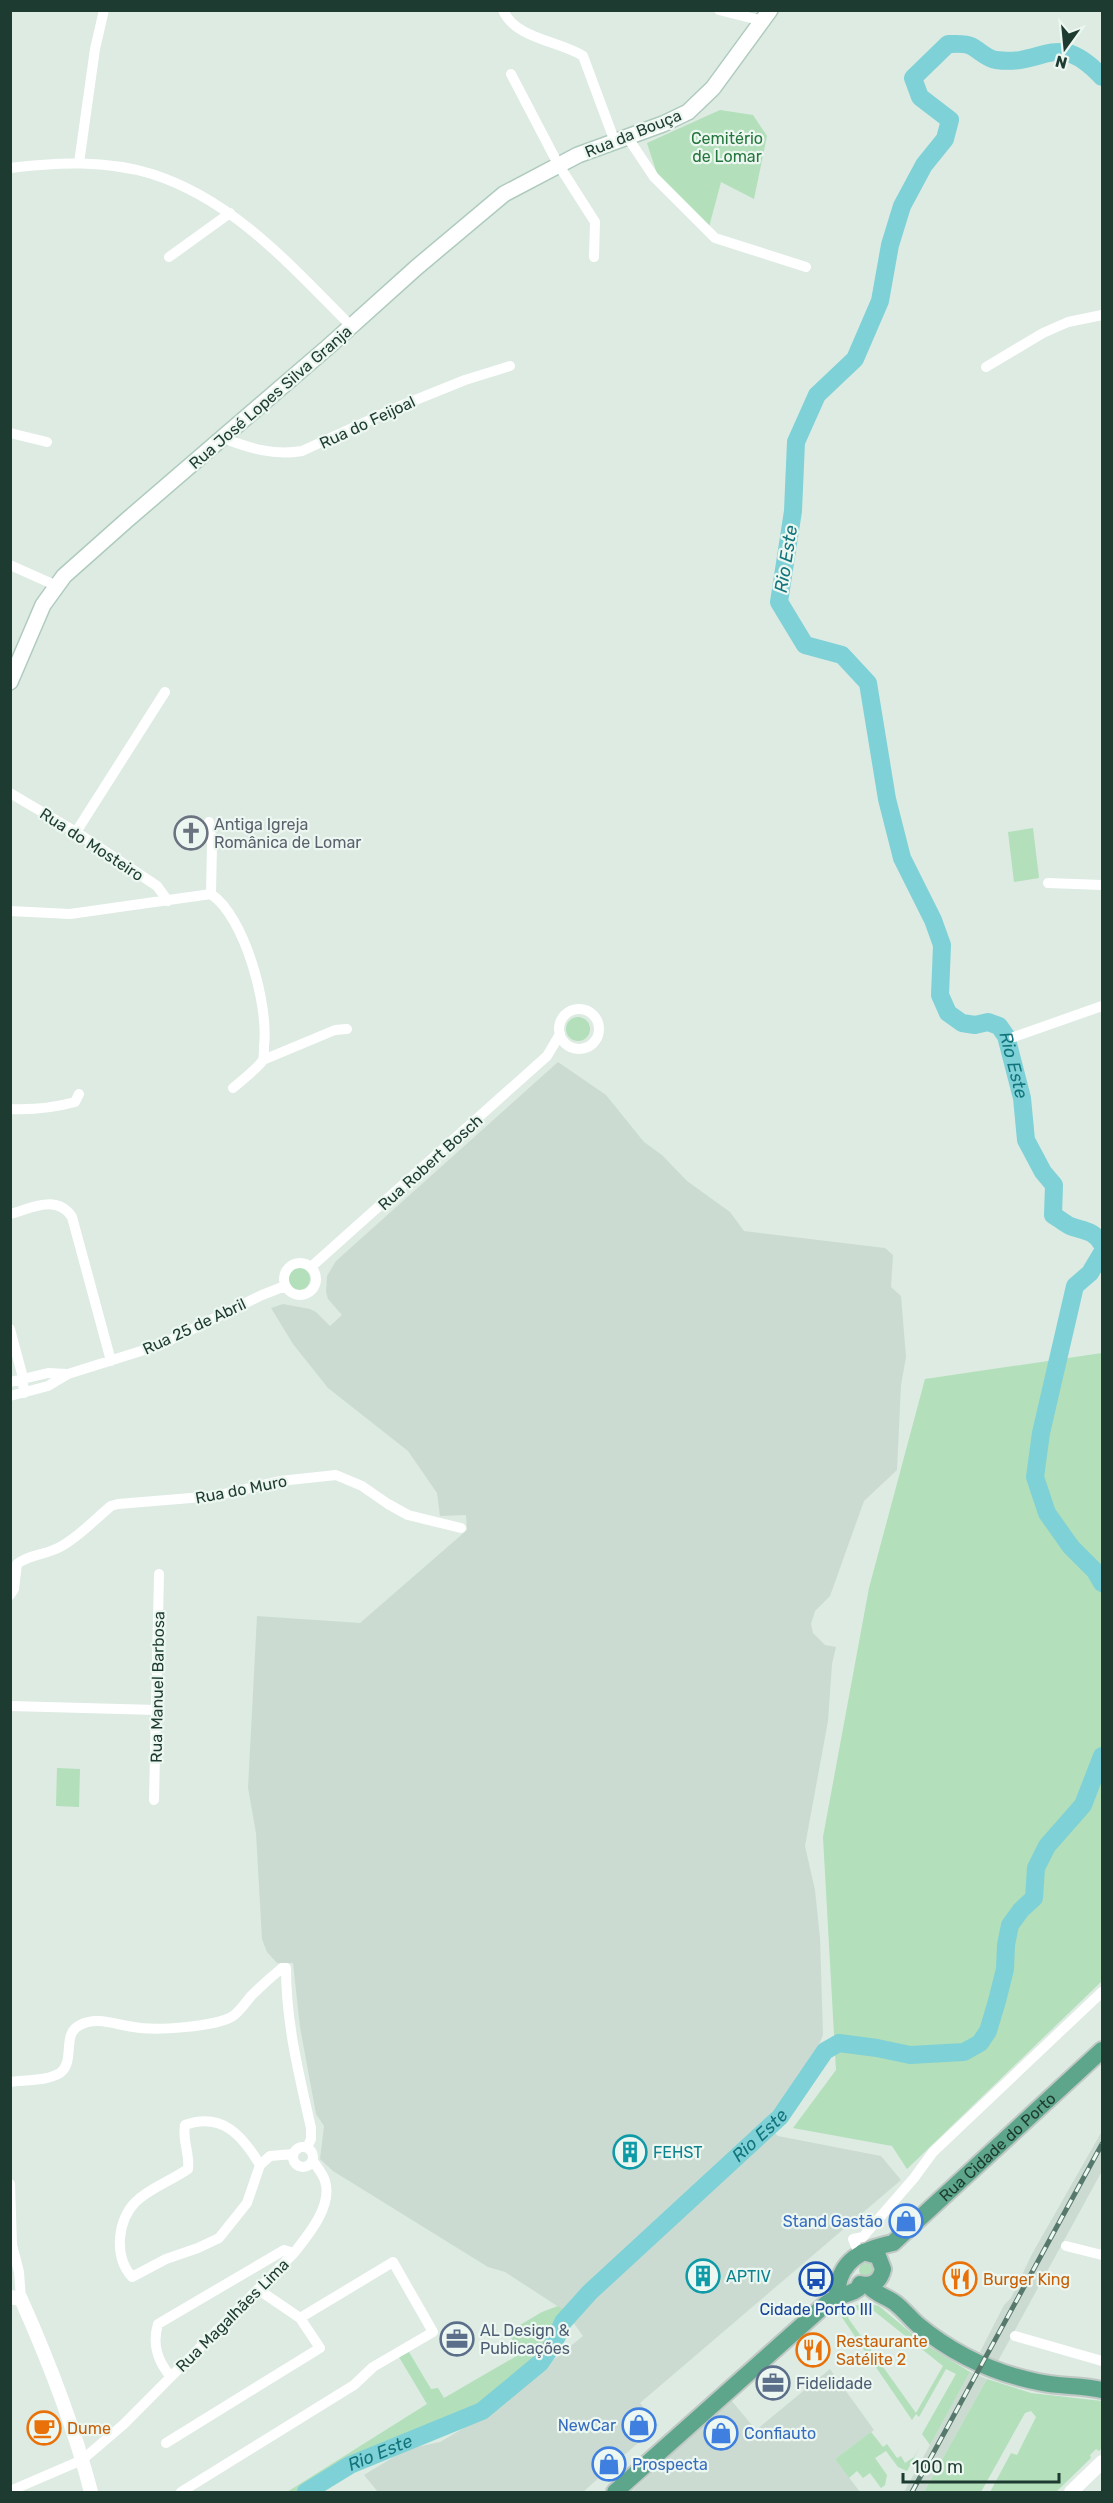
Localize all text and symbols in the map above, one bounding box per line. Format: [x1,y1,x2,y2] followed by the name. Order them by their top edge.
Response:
[1035,18,1095,78] north arrow
[1053,51,1069,73] text: N
[582,105,684,161] street label: Rua da Bouça
[691,129,763,166] park label: Cemitério de Lomar
[185,322,355,473] street label: Rua José Lopes Silva Granja
[316,392,418,453] street label: Rua do Feijoal
[770,524,802,594] water label: Rio Este
[36,804,147,885] street label: Rua do Mosteiro
[173,815,209,851] church icon: Antiga Igreja Românica de Lomar
[214,815,361,852] place label: Antiga Igreja Românica de Lomar
[994,1029,1033,1101] water label: Rio Este
[374,1111,486,1214] street label: Rua Robert Bosch
[140,1294,249,1359] street label: Rua 25 de Abril
[194,1471,289,1508] street label: Rua do Muro
[147,1611,168,1763] street label: Rua Manuel Barbosa
[935,2089,1060,2206] street label: Rua Cidade do Porto
[727,2105,793,2167] water label: Rio Este
[612,2134,648,2170] building icon: FEHST
[653,2143,703,2162] place label: FEHST
[888,2203,924,2239] shop icon: Stand Gastāo
[783,2212,883,2231] place label: Stand Gastāo
[172,2255,293,2376] street label: Rua Magalhães Lima
[685,2258,721,2294] building icon: APTIV
[798,2261,834,2297] bus stop icon: Cidade Porto III
[942,2261,978,2297] restaurant icon: Burger King
[726,2267,771,2286] place label: APTIV
[983,2270,1070,2289] place label: Burger King
[759,2300,873,2319] place label: Cidade Porto III
[439,2321,475,2357] office icon: AL Design & Publicações
[480,2321,570,2358] place label: AL Design & Publicações
[795,2332,831,2368] restaurant icon: Restaurante Satélite 2
[836,2332,928,2369] place label: Restaurante Satélite 2
[755,2365,791,2401] office icon: Fidelidade
[796,2374,872,2393] place label: Fidelidade
[621,2407,657,2443] shop icon: NewCar
[26,2410,62,2446] cafe icon: Dume
[703,2415,739,2451] shop icon: Confiauto
[558,2416,616,2435] place label: NewCar
[67,2419,111,2438] place label: Dume
[744,2424,816,2443] place label: Confiauto
[344,2430,416,2476] water label: Rio Este
[591,2446,627,2482] shop icon: Prospecta
[903,2446,1059,2484] scale bar
[632,2455,708,2474] place label: Prospecta
[912,2456,963,2478] text: 100 m

